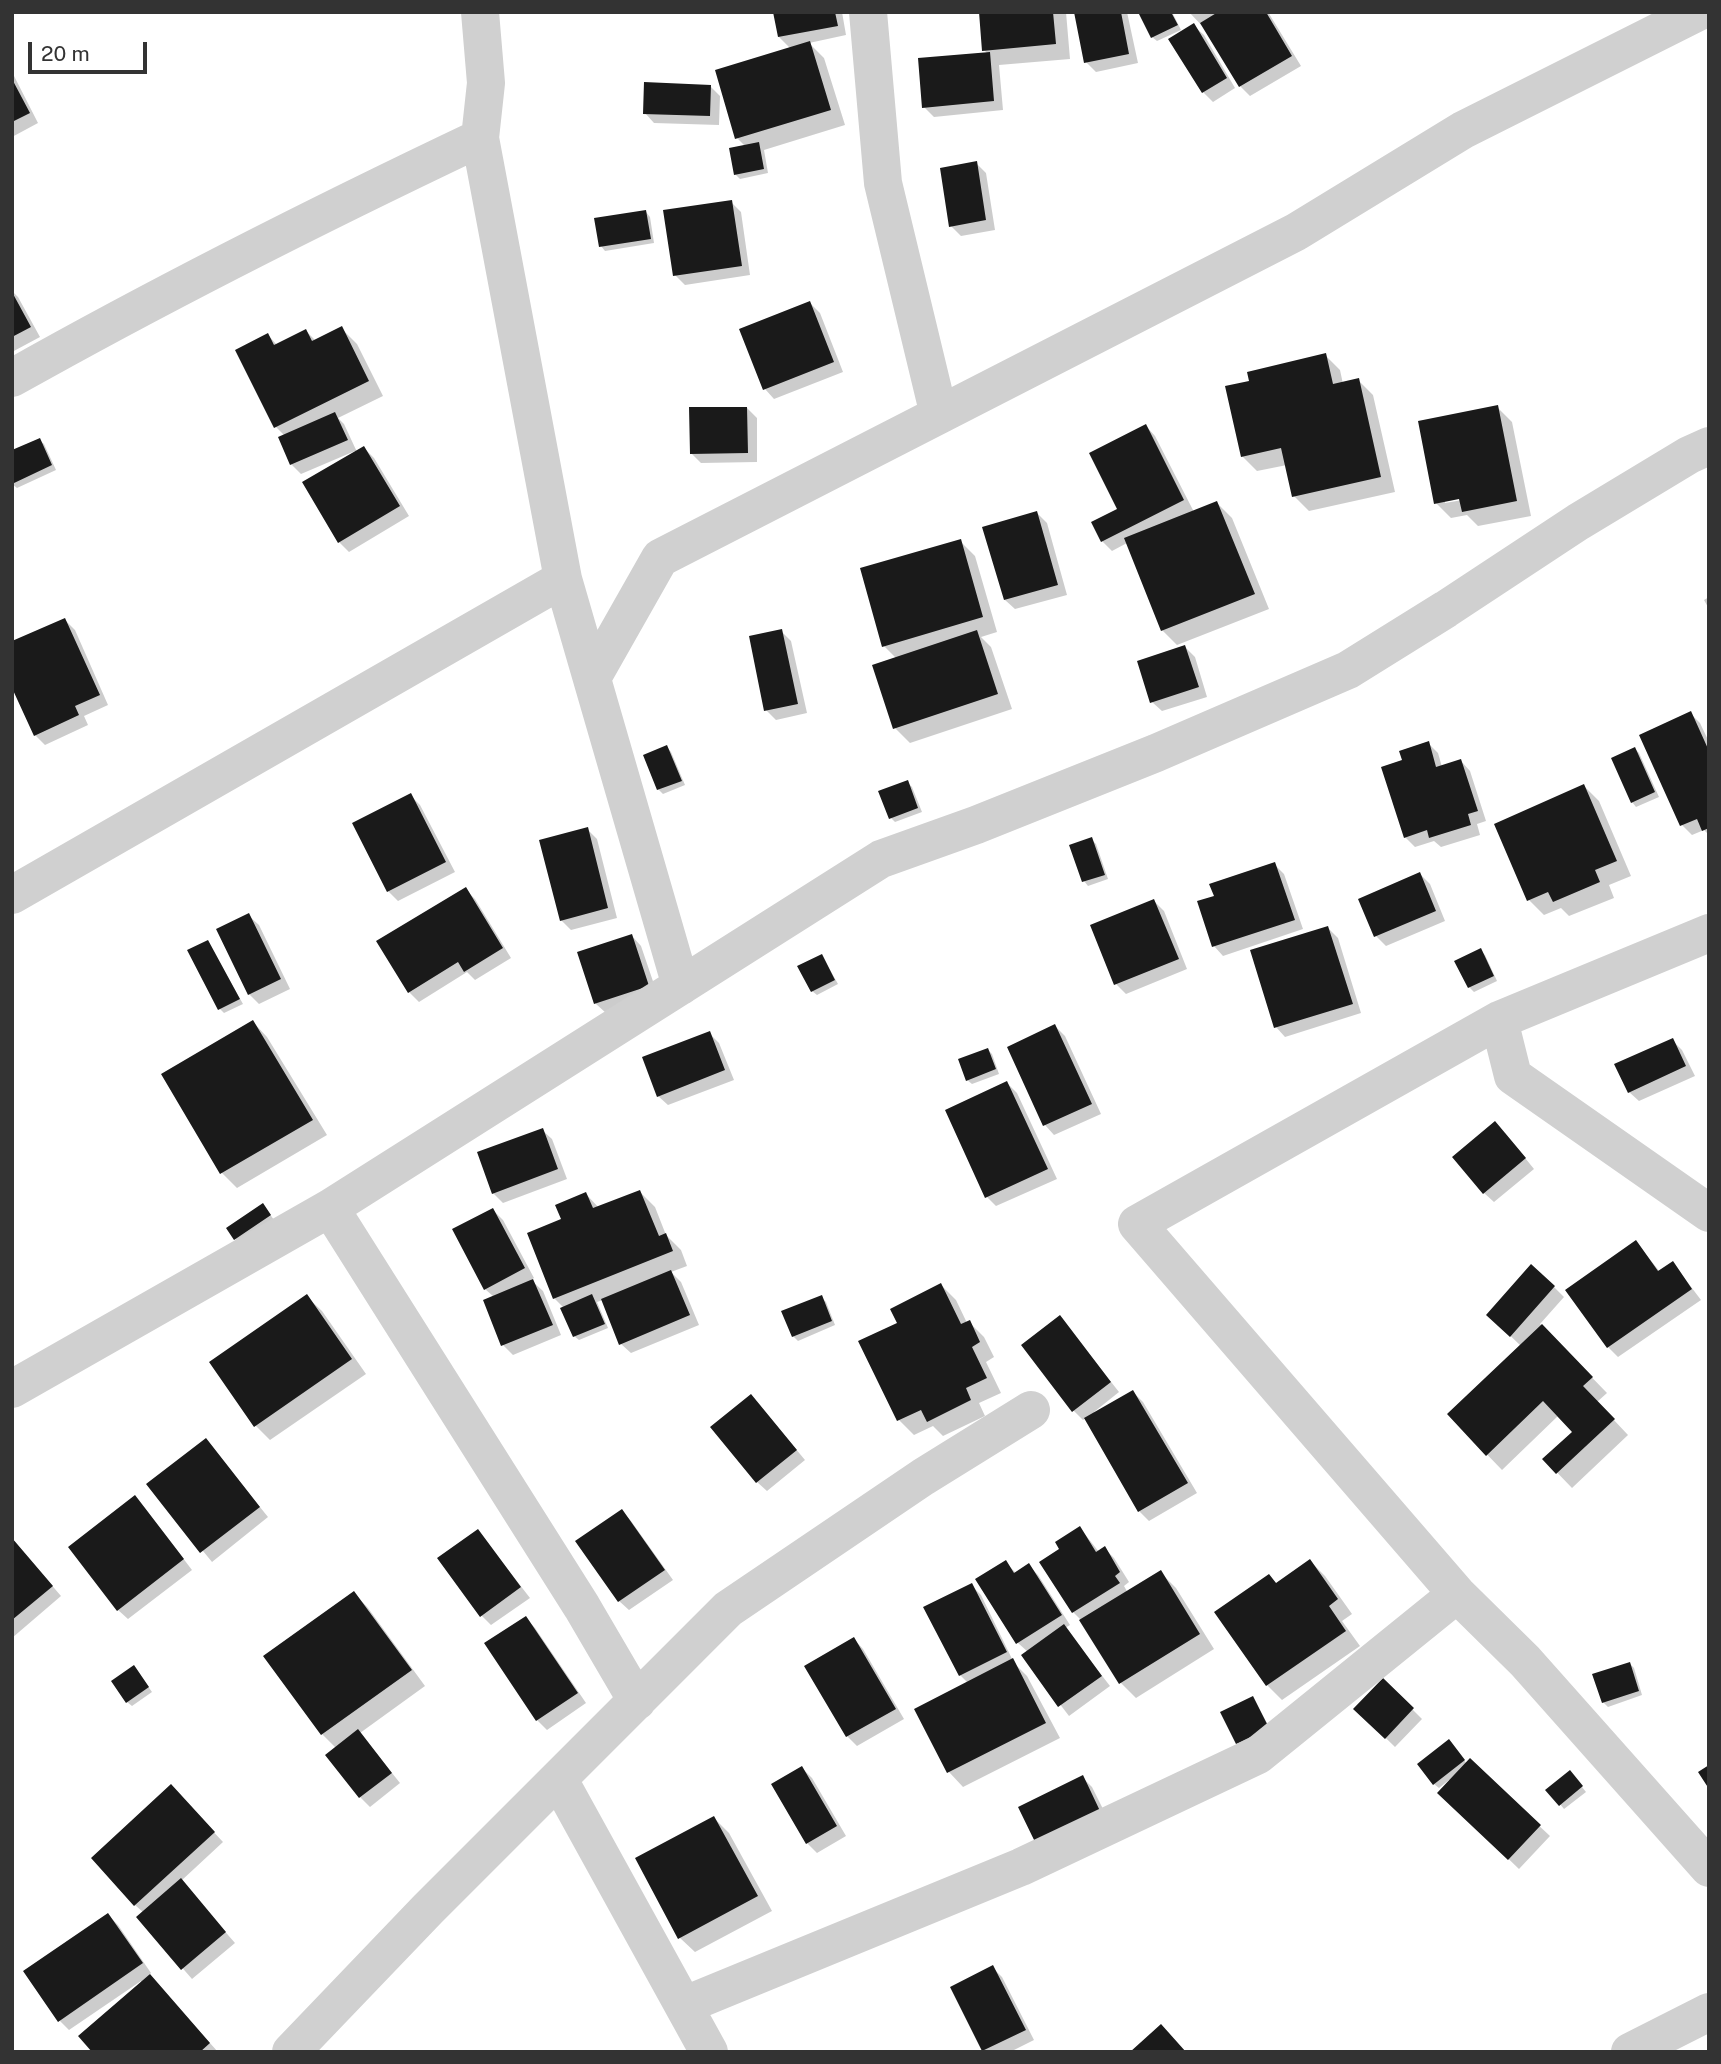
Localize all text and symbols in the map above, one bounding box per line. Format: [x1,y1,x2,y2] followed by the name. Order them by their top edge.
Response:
[32,28,150,72] scale bar
[41,41,90,66] text: 20 m

